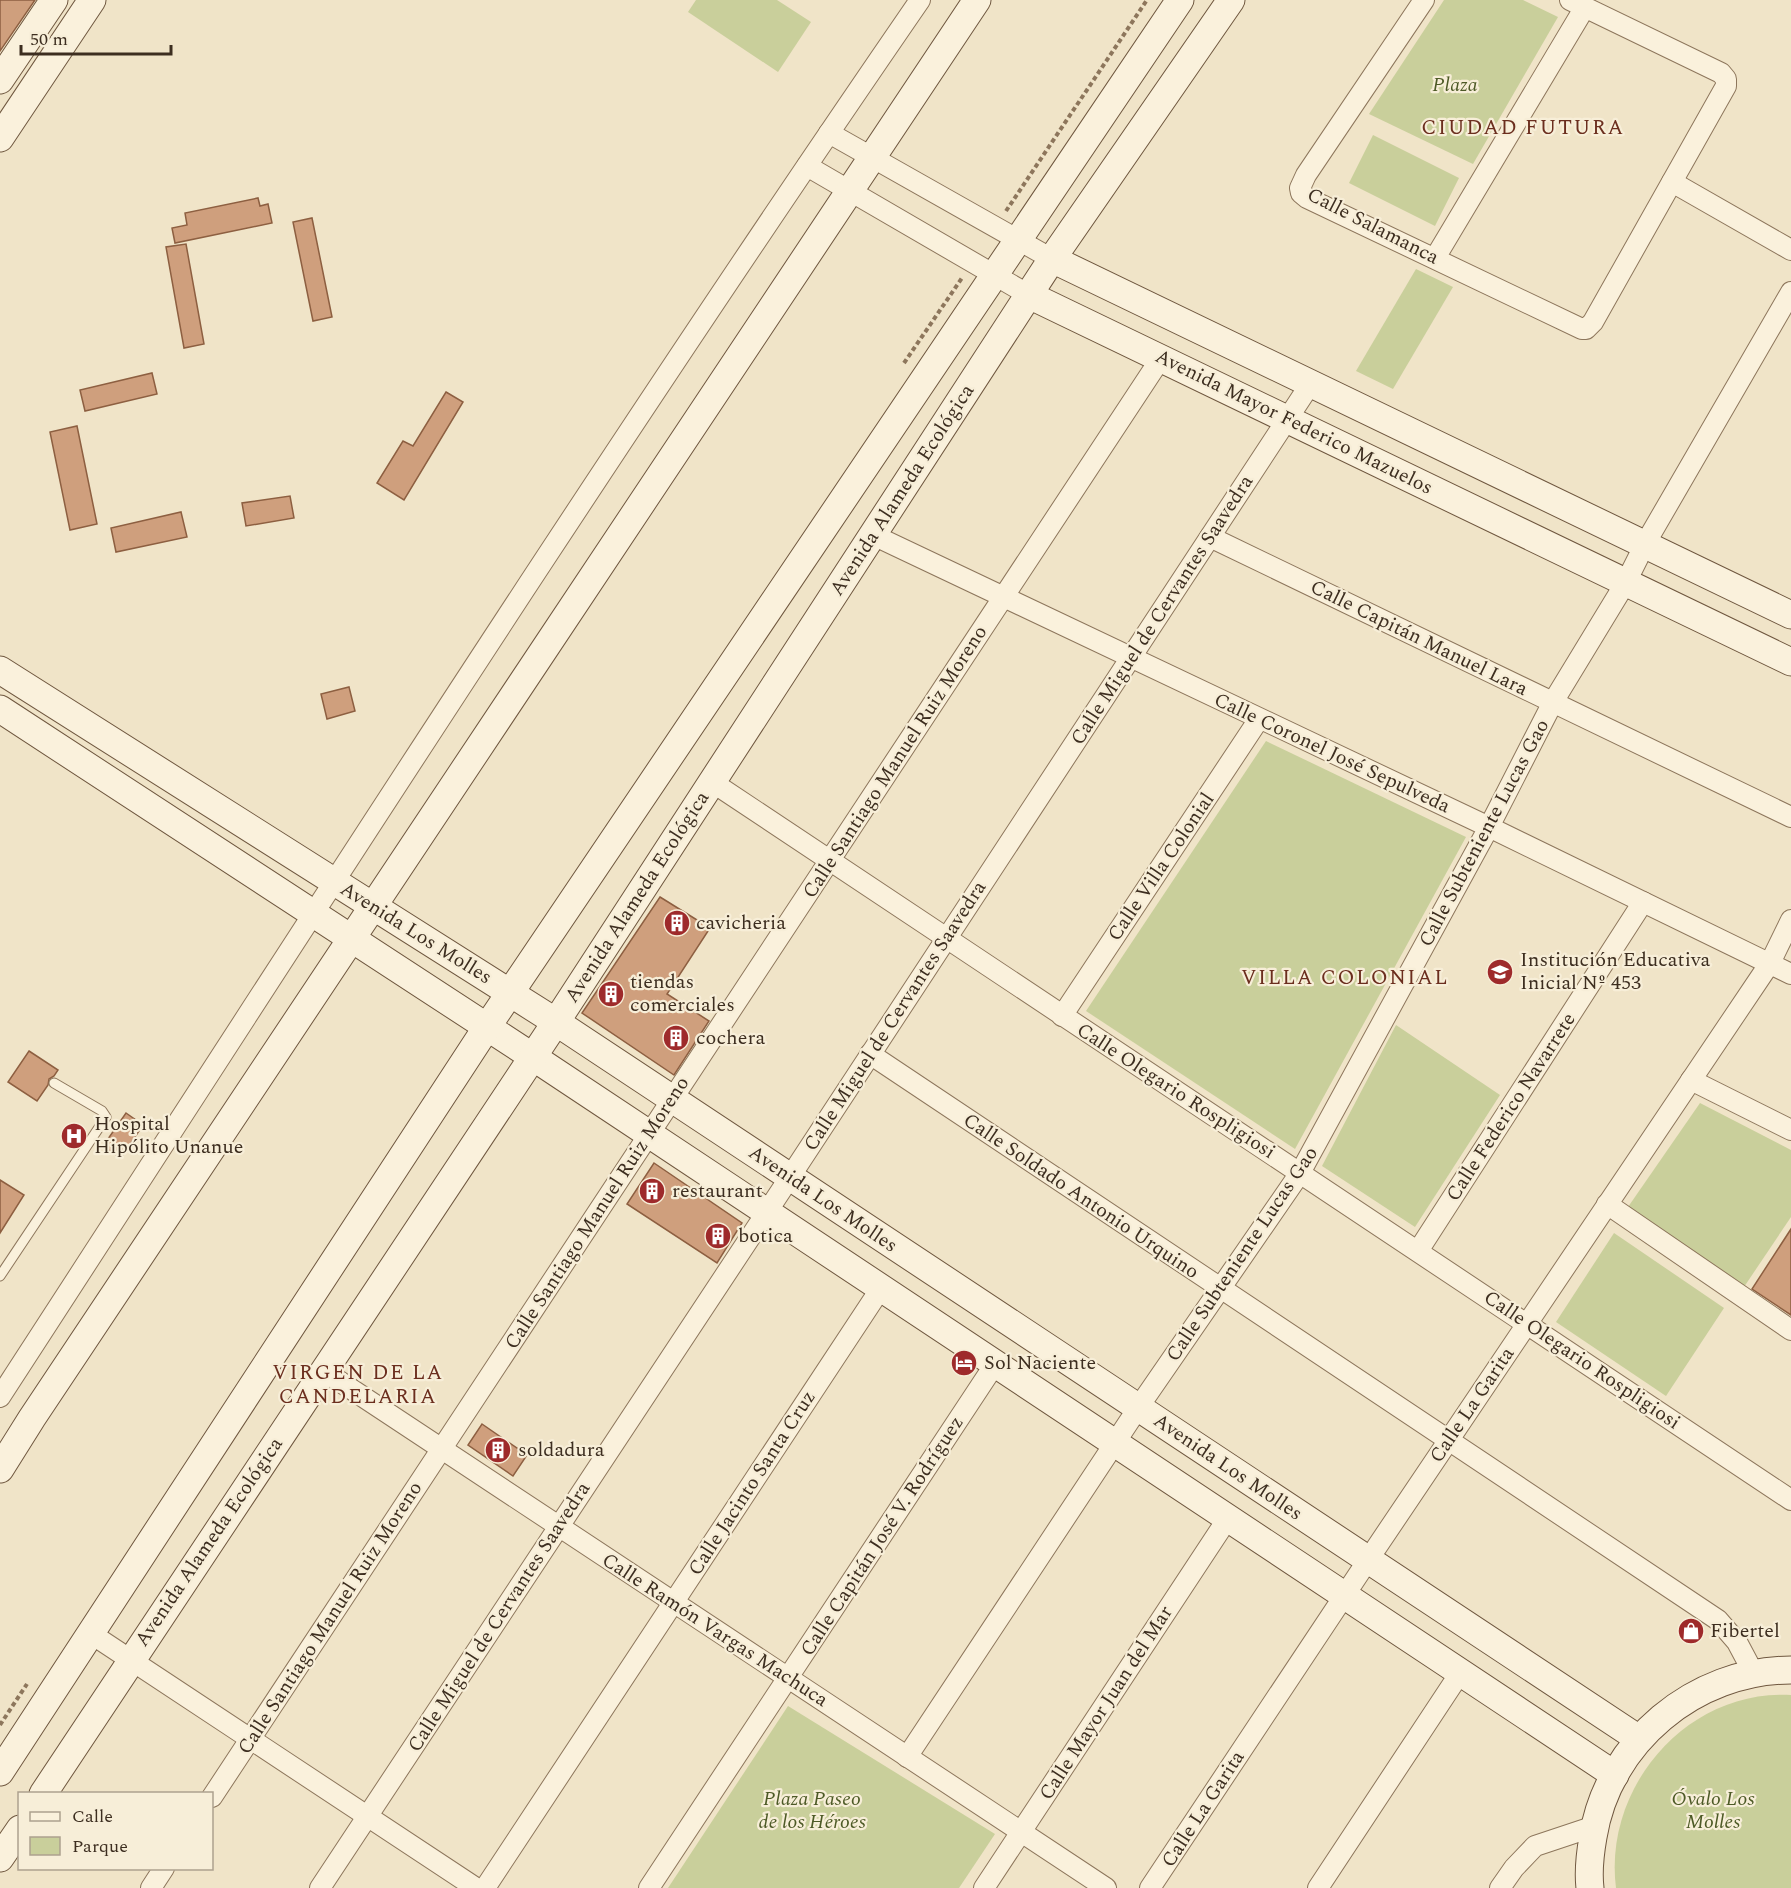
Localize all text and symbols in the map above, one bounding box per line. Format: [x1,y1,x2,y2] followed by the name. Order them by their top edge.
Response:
[21,18,171,56] scale bar
[30,26,68,53] text: 50 m
[1432,70,1478,100] park label: Plaza
[1421,112,1625,144] district label: CIUDAD FUTURA
[1302,180,1445,272] street label: Calle Salamanca
[1150,341,1438,503] street label: Avenida Mayor Federico Mazuelos
[822,378,982,602] street label: Avenida Alameda Ecológica
[1063,469,1261,751] street label: Calle Miguel de Cervantes Saavedra
[1305,572,1533,704] street label: Calle Capitán Manuel Lara
[795,619,995,905] street label: Calle Santiago Manuel Ruiz Moreno
[1209,685,1455,821] street label: Calle Coronel José Sepulveda
[1411,714,1557,952] street label: Calle Subteniente Lucas Gao
[557,785,717,1009] street label: Avenida Alameda Ecológica
[1100,787,1222,947] street label: Calle Villa Colonial
[334,874,498,992] street label: Avenida Los Molles
[796,875,994,1157] street label: Calle Miguel de Cervantes Saavedra
[662,908,692,938] building icon: cavicheria
[696,908,786,938] place label: cavicheria
[1520,945,1711,998] place label: Institución Educativa Inicial Nº 453
[1485,957,1515,987] school or university icon: Institución Educativa Inicial Nº 453
[1241,962,1449,994] district label: VILLA COLONIAL
[630,967,735,1020] place label: tiendas comerciales
[596,979,626,1009] building icon: tiendas comerciales
[1439,1007,1583,1207] street label: Calle Federico Navarrete
[1071,1015,1281,1167] street label: Calle Olegario Rospligiosi
[661,1023,691,1053] building icon: cochera
[696,1023,766,1053] place label: cochera
[497,1070,697,1356] street label: Calle Santiago Manuel Ruiz Moreno
[957,1106,1205,1286] street label: Calle Soldado Antonio Urquino
[94,1109,243,1162] place label: Hospital Hipólito Unanue
[59,1121,89,1151] hospital icon: Hospital Hipólito Unanue
[742,1138,904,1260] street label: Avenida Los Molles
[1159,1140,1325,1368] street label: Calle Subteniente Lucas Gao
[637,1176,667,1206] building icon: restaurant
[672,1176,763,1206] place label: restaurant
[703,1221,733,1251] building icon: botica
[738,1221,793,1251] place label: botica
[1477,1283,1687,1437] street label: Calle Olegario Rospligiosi
[1422,1341,1522,1469] street label: Calle La Garita
[949,1348,979,1378] hotel icon: Sol Naciente
[984,1348,1096,1378] place label: Sol Naciente
[272,1357,444,1413] district label: VIRGEN DE LA CANDELARIA
[681,1384,823,1582] street label: Calle Jacinto Santa Cruz
[1147,1406,1309,1528] street label: Avenida Los Molles
[793,1410,971,1662] street label: Calle Capitán José V. Rodríguez
[127,1431,291,1653] street label: Avenida Alameda Ecológica
[483,1435,513,1465] building icon: soldadura
[518,1435,605,1465] place label: soldadura
[230,1475,430,1761] street label: Calle Santiago Manuel Ruiz Moreno
[400,1476,598,1758] street label: Calle Miguel de Cervantes Saavedra
[596,1545,834,1715] street label: Calle Ramón Vargas Machuca
[1032,1600,1180,1806] street label: Calle Mayor Juan del Mar
[1676,1616,1706,1646] shop icon: Fibertel
[1710,1616,1780,1646] place label: Fibertel
[1154,1744,1252,1873] street label: Calle La Garita
[758,1784,866,1837] park label: Plaza Paseo de los Héroes
[1671,1784,1755,1837] park label: Óvalo Los Molles
[18,1792,213,1870] legend
[72,1803,113,1830] text: Calle
[72,1833,128,1860] text: Parque

